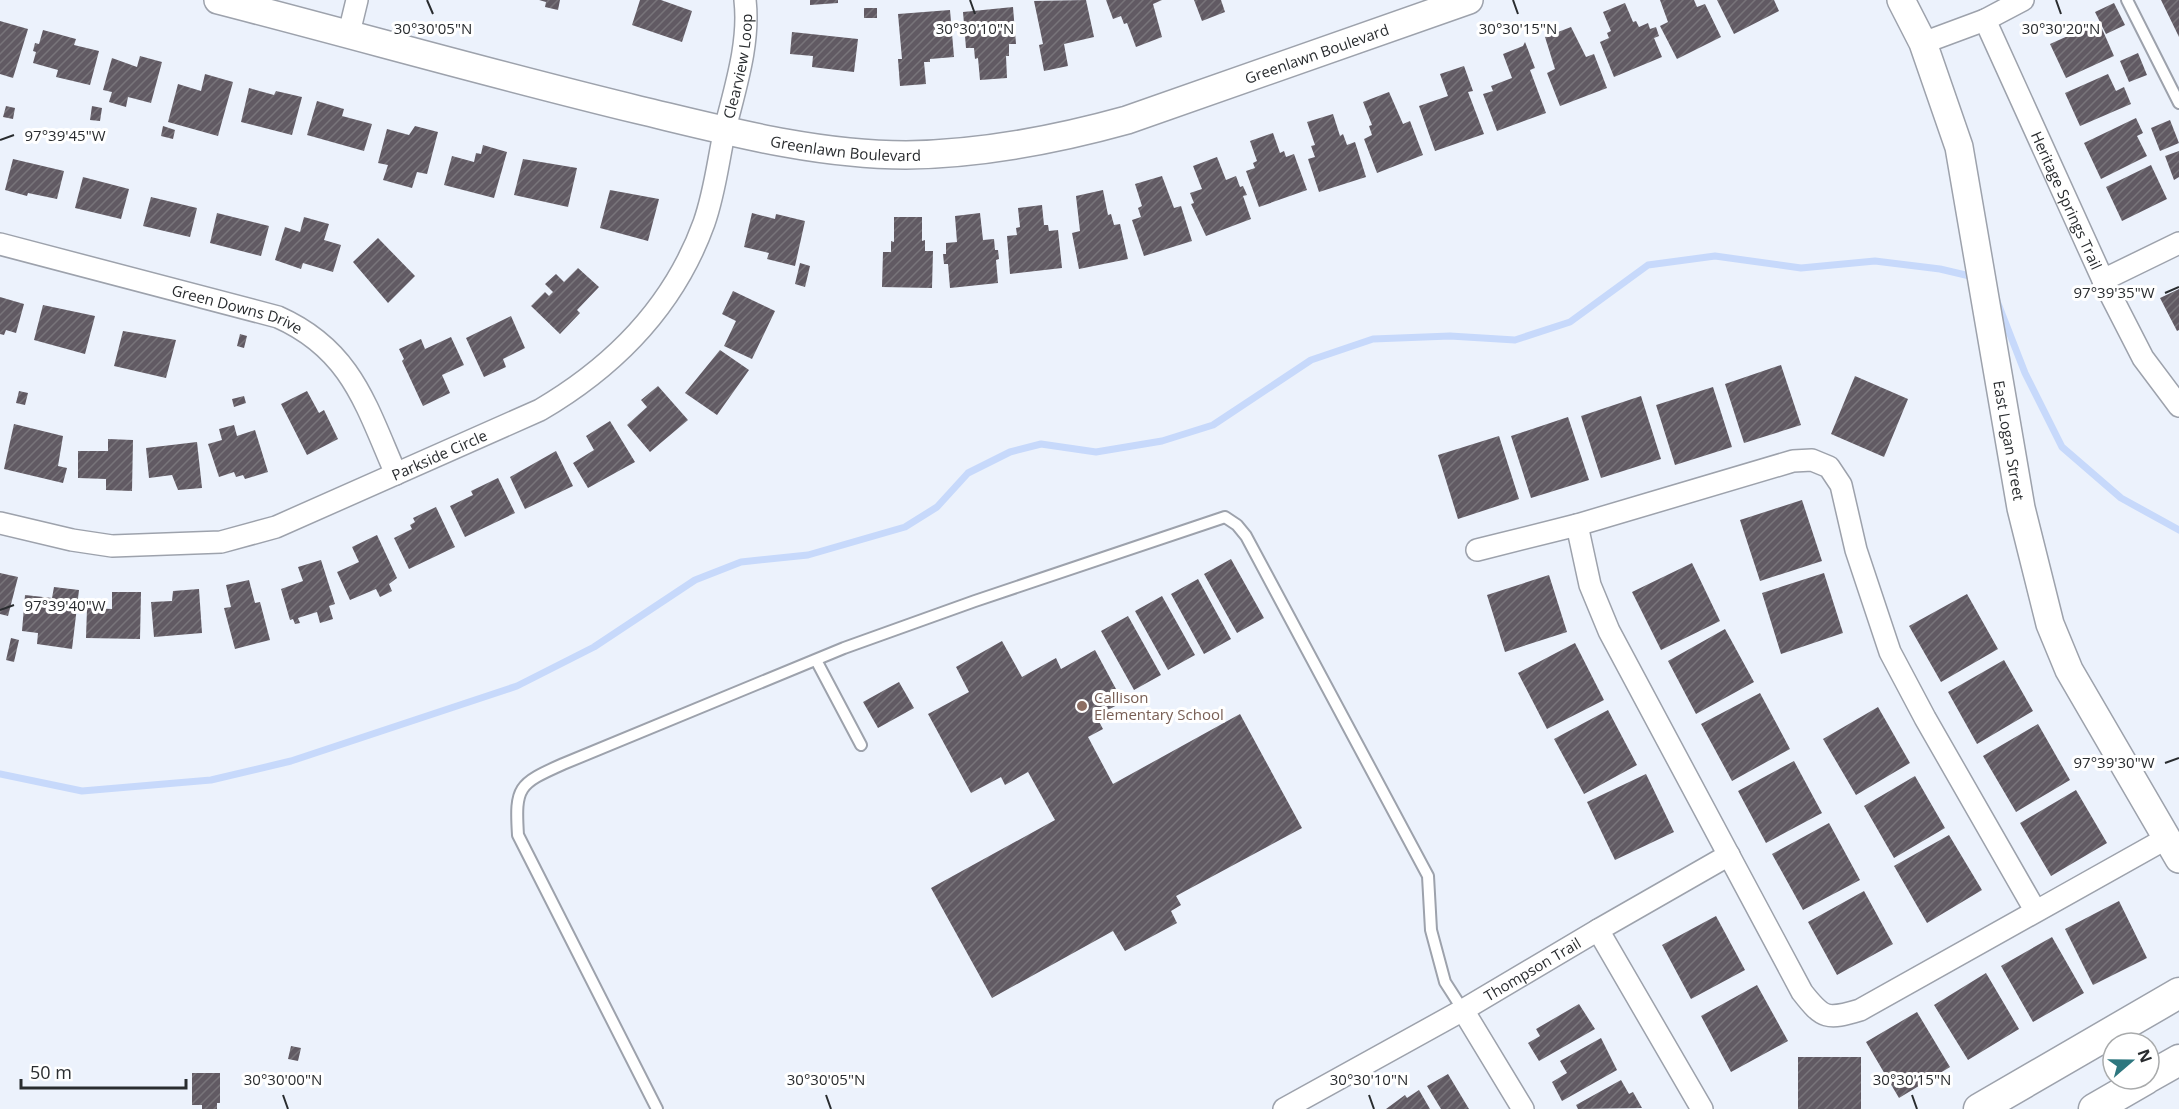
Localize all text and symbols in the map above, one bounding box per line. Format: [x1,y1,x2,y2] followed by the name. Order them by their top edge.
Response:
[718,14,756,121] street label: Clearview Loop
[394,18,472,38] text: 30°30'05"N
[936,18,1014,38] text: 30°30'10"N
[1479,18,1557,38] text: 30°30'15"N
[2022,18,2100,38] text: 30°30'20"N
[1242,19,1391,88] street label: Greenlawn Boulevard
[25,125,106,145] text: 97°39'45"W
[2027,128,2107,273] street label: Heritage Springs Trail
[769,130,921,165] street label: Greenlawn Boulevard
[170,280,307,338] street label: Green Downs Drive
[2074,282,2155,302] text: 97°39'35"W
[1989,379,2030,502] street label: East Logan Street
[388,425,490,485] street label: Parkside Circle
[25,595,106,615] text: 97°39'40"W
[1094,687,1224,724] place label: Callison Elementary School
[1075,699,1089,713] marker: Callison Elementary School
[2074,752,2155,772] text: 97°39'30"W
[1480,933,1584,1005] street label: Thompson Trail
[2101,1031,2161,1091] north arrow
[2133,1046,2158,1066] text: N
[21,1052,186,1090] scale bar
[30,1060,72,1084] text: 50 m
[244,1069,322,1089] text: 30°30'00"N
[787,1069,865,1089] text: 30°30'05"N
[1330,1069,1408,1089] text: 30°30'10"N
[1873,1069,1951,1089] text: 30°30'15"N

